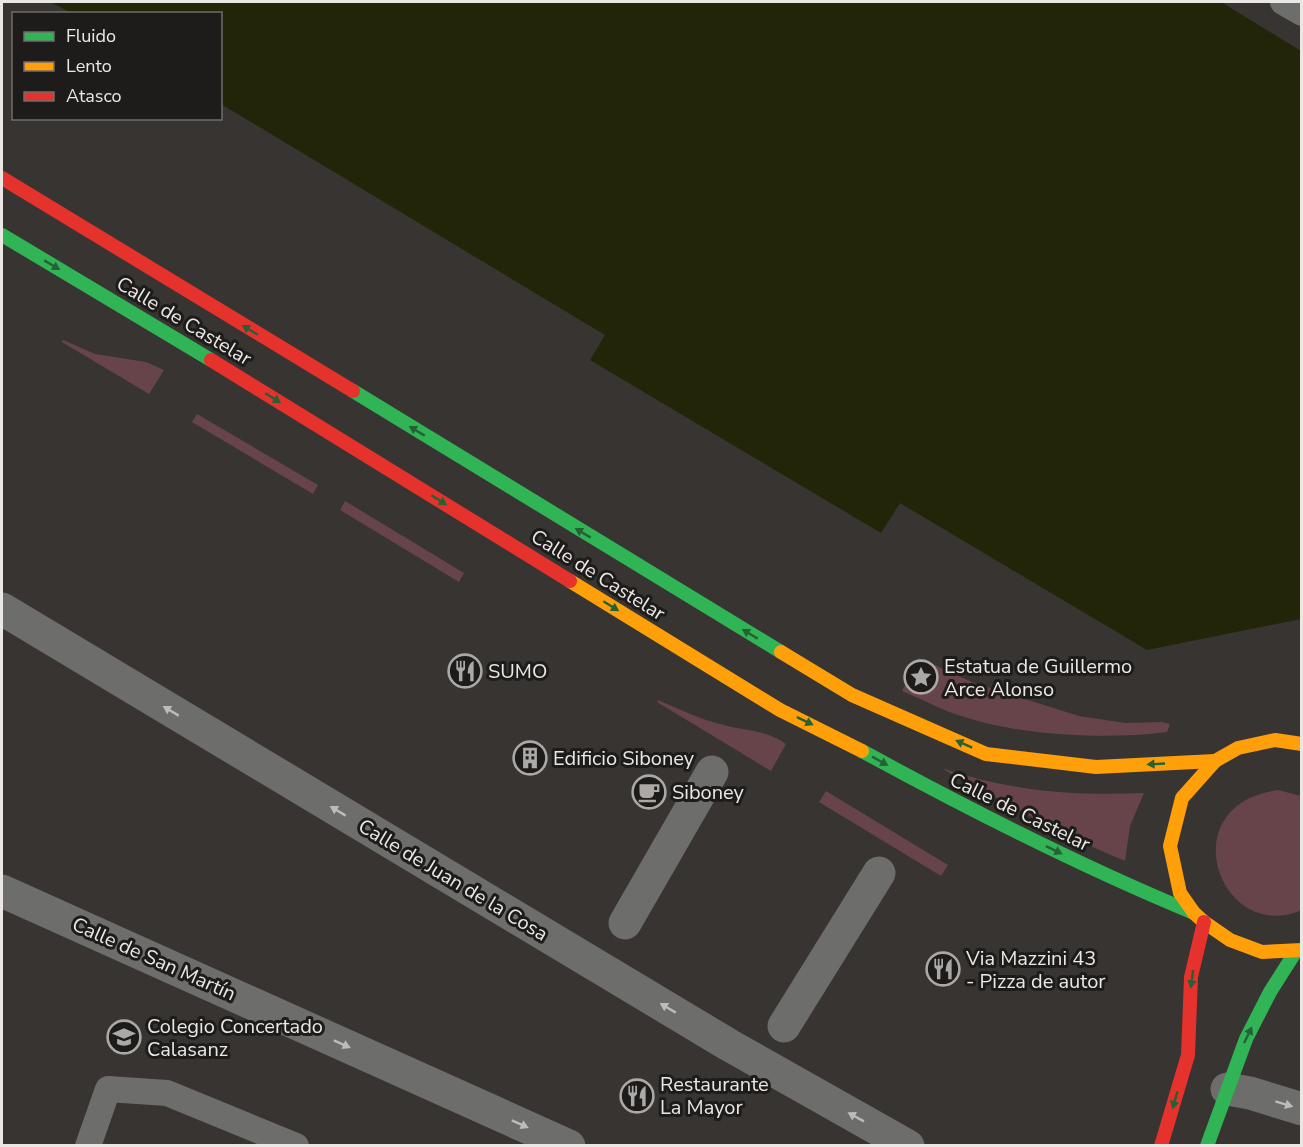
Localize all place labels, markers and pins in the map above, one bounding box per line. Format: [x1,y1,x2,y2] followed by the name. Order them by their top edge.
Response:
[447,653,483,689] restaurant icon: SUMO
[944,653,1132,703] place label: Estatua de Guillermo Arce Alonso
[488,658,547,685] place label: SUMO
[903,659,939,695] place icon: Estatua de Guillermo Arce Alonso
[512,740,548,776] building icon: Edificio Siboney
[553,745,695,772] place label: Edificio Siboney
[631,774,667,810] cafe icon: Siboney
[672,779,745,806] place label: Siboney
[965,945,1106,995] place label: Via Mazzini 43 - Pizza de autor
[925,951,961,987] restaurant icon: Via Mazzini 43 - Pizza de autor
[147,1013,323,1063] place label: Colegio Concertado Calasanz
[106,1019,142,1055] school or university icon: Colegio Concertado Calasanz
[660,1071,769,1121] place label: Restaurante La Mayor
[619,1078,655,1114] restaurant icon: Restaurante La Mayor

